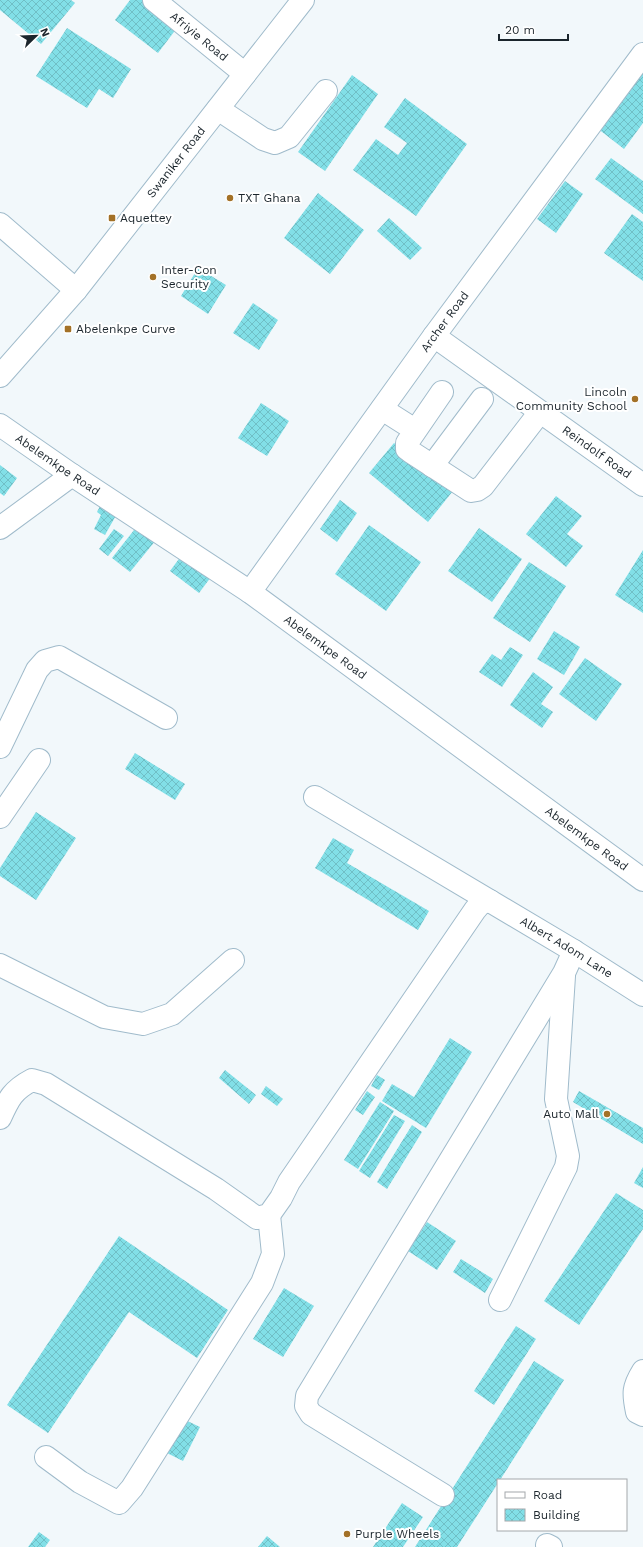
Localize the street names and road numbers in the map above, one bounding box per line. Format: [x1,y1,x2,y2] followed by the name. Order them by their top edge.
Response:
[167,9,231,64] street label: Afriyie Road
[144,124,208,201] street label: Swaniker Road
[418,289,472,355] street label: Archer Road
[560,423,634,481] street label: Reindolf Road
[13,431,103,498] street label: Abelemkpe Road
[281,612,369,682] street label: Abelemkpe Road
[542,804,631,874] street label: Abelemkpe Road
[518,914,615,981] street label: Albert Adom Lane

